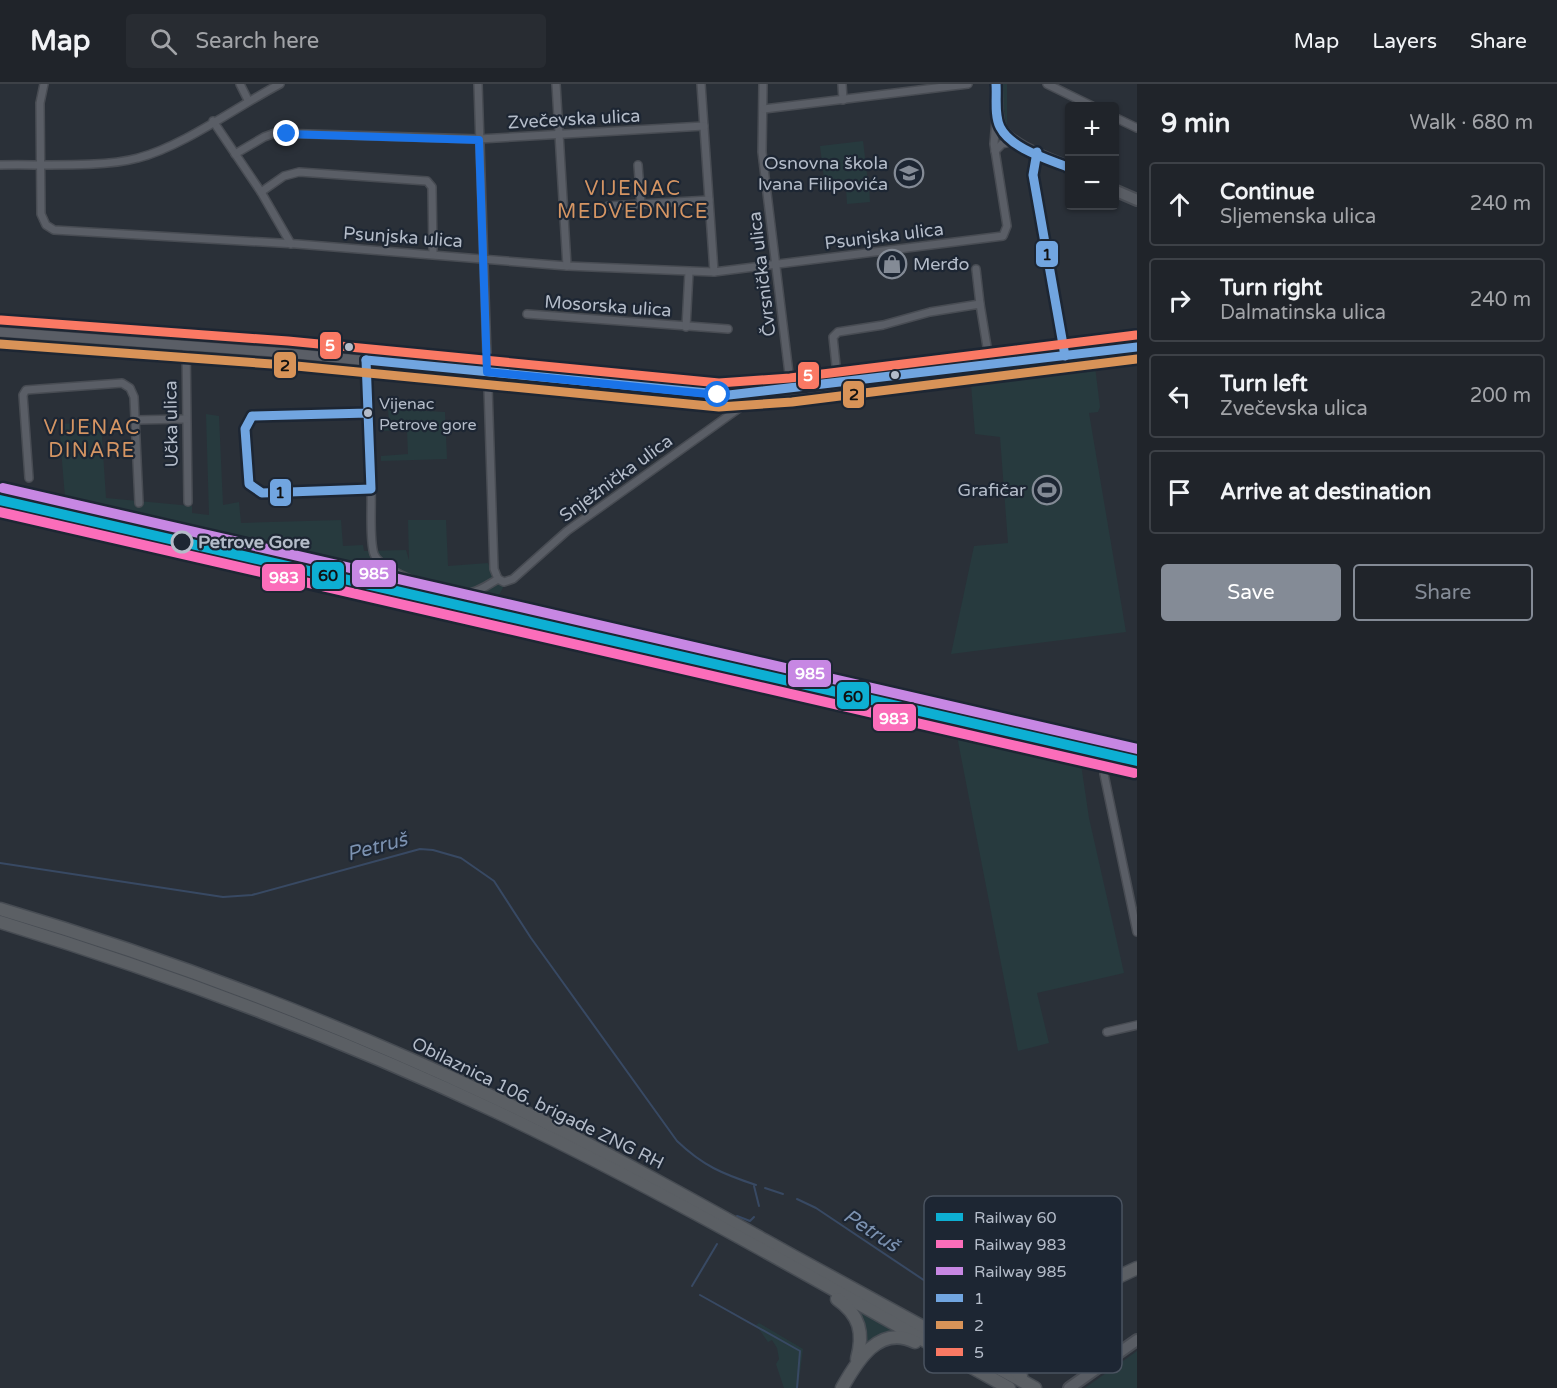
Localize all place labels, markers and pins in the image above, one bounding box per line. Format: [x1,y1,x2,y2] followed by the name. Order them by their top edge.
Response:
[758,152,888,195] place label: Osnovna škola Ivana Filipovića
[893,157,925,189] school or university icon: Osnovna škola Ivana Filipovića
[876,248,908,280] shop icon: Merđo
[913,253,969,275] place label: Merđo
[343,341,355,353] unlabelled marker
[889,369,901,381] unlabelled marker
[379,394,477,435] place label: Vijenac Petrove gore
[362,407,374,419] marker: Vijenac Petrove gore
[1031,474,1063,506] sports icon: Grafičar
[958,479,1026,501] place label: Grafičar
[171,531,193,553] marker: Petrove Gore
[198,531,310,553] place label: Petrove Gore

